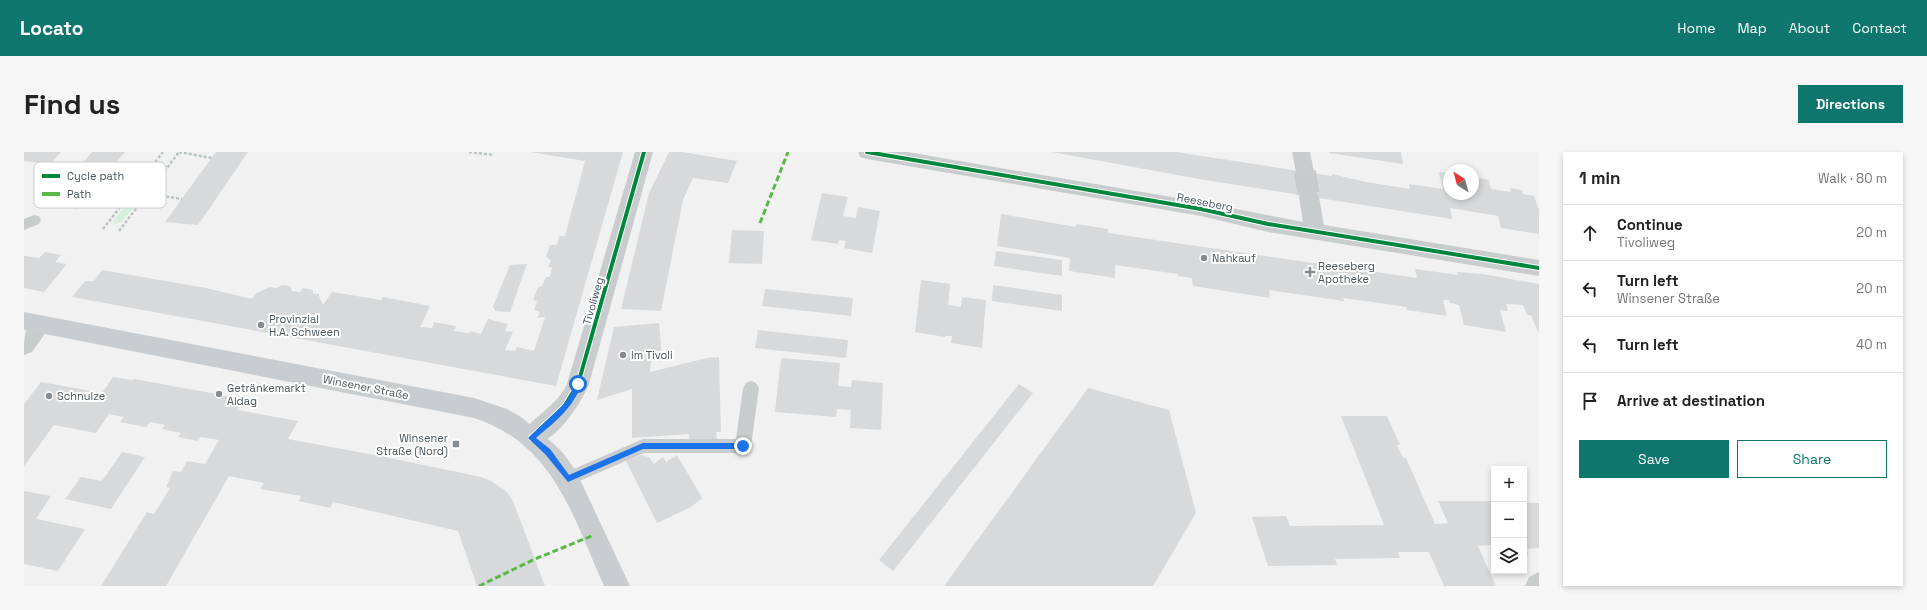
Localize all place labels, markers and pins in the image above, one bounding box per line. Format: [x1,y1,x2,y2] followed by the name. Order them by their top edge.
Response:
[1212,251,1256,265] place label: Nahkauf
[1199,253,1209,263] marker: Nahkauf
[1318,259,1375,286] place label: Reeseberg Apotheke
[1305,267,1315,277] marker: Reeseberg Apotheke
[269,312,340,339] place label: Provinzial H.A. Schween
[256,320,266,330] marker: Provinzial H.A. Schween
[631,348,673,362] place label: Im Tivoli
[618,350,628,360] marker: Im Tivoli
[227,381,306,408] place label: Getränkemarkt Aldag
[57,389,105,403] place label: Schnulze
[214,389,224,399] marker: Getränkemarkt Aldag
[44,391,54,401] marker: Schnulze
[376,431,448,458] place label: Winsener Straße (Nord)
[451,439,461,449] marker: Winsener Straße (Nord)

